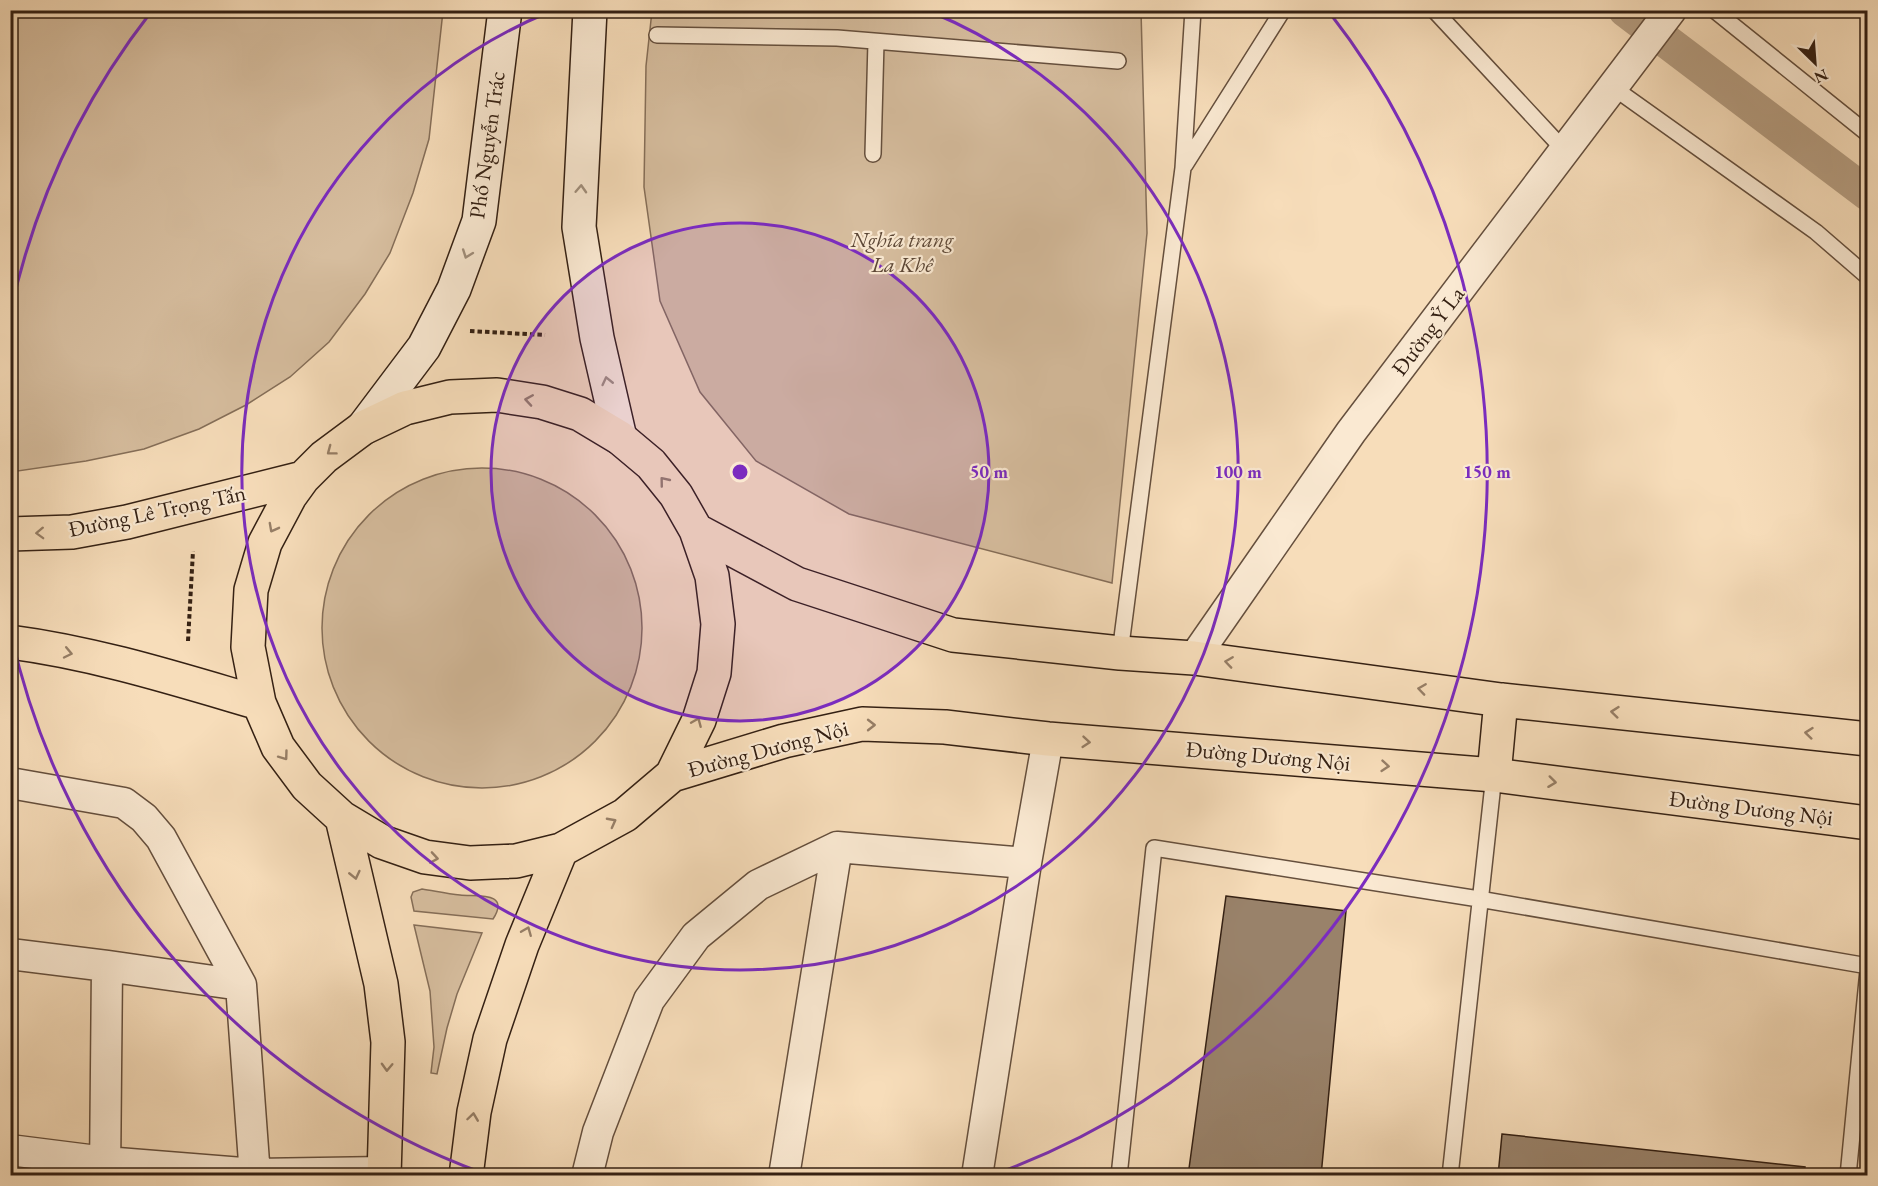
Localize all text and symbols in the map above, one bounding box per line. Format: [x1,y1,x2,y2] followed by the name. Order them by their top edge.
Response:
[1785,33,1845,93] north arrow
[1811,64,1831,88] text: N
[462,69,512,221] street label: Phố Nguyễn Trác
[574,185,587,194] one-way arrow
[850,225,954,279] park label: Nghĩa trang La Khê
[462,248,474,259] one-way arrow
[1385,280,1471,381] street label: Đường Ỷ La
[602,377,615,387] one-way arrow
[524,395,533,407] one-way arrow
[327,444,338,455] one-way arrow
[970,460,1008,483] text: 50 m
[1214,460,1262,483] text: 100 m
[1463,460,1511,483] text: 150 m
[730,462,750,482] centre of rings
[661,477,672,488] one-way arrow
[66,478,249,544] street label: Đường Lê Trọng Tấn
[269,522,280,533] one-way arrow
[36,526,45,539] one-way arrow
[63,645,73,658] one-way arrow
[1224,657,1233,669] one-way arrow
[1417,683,1426,695] one-way arrow
[1611,706,1620,719] one-way arrow
[685,714,851,784] street label: Đường Dương Nội
[690,718,702,729] one-way arrow
[866,719,875,731] one-way arrow
[1805,727,1814,740] one-way arrow
[1185,734,1351,778] street label: Đường Dương Nội
[1081,735,1090,748] one-way arrow
[277,749,288,760] one-way arrow
[1380,759,1389,772] one-way arrow
[1548,776,1557,788] one-way arrow
[1667,784,1835,832] street label: Đường Dương Nội
[606,818,616,829] one-way arrow
[428,851,438,864] one-way arrow
[348,870,361,880] one-way arrow
[520,926,533,936] one-way arrow
[381,1062,394,1071] one-way arrow
[467,1113,479,1122] one-way arrow

